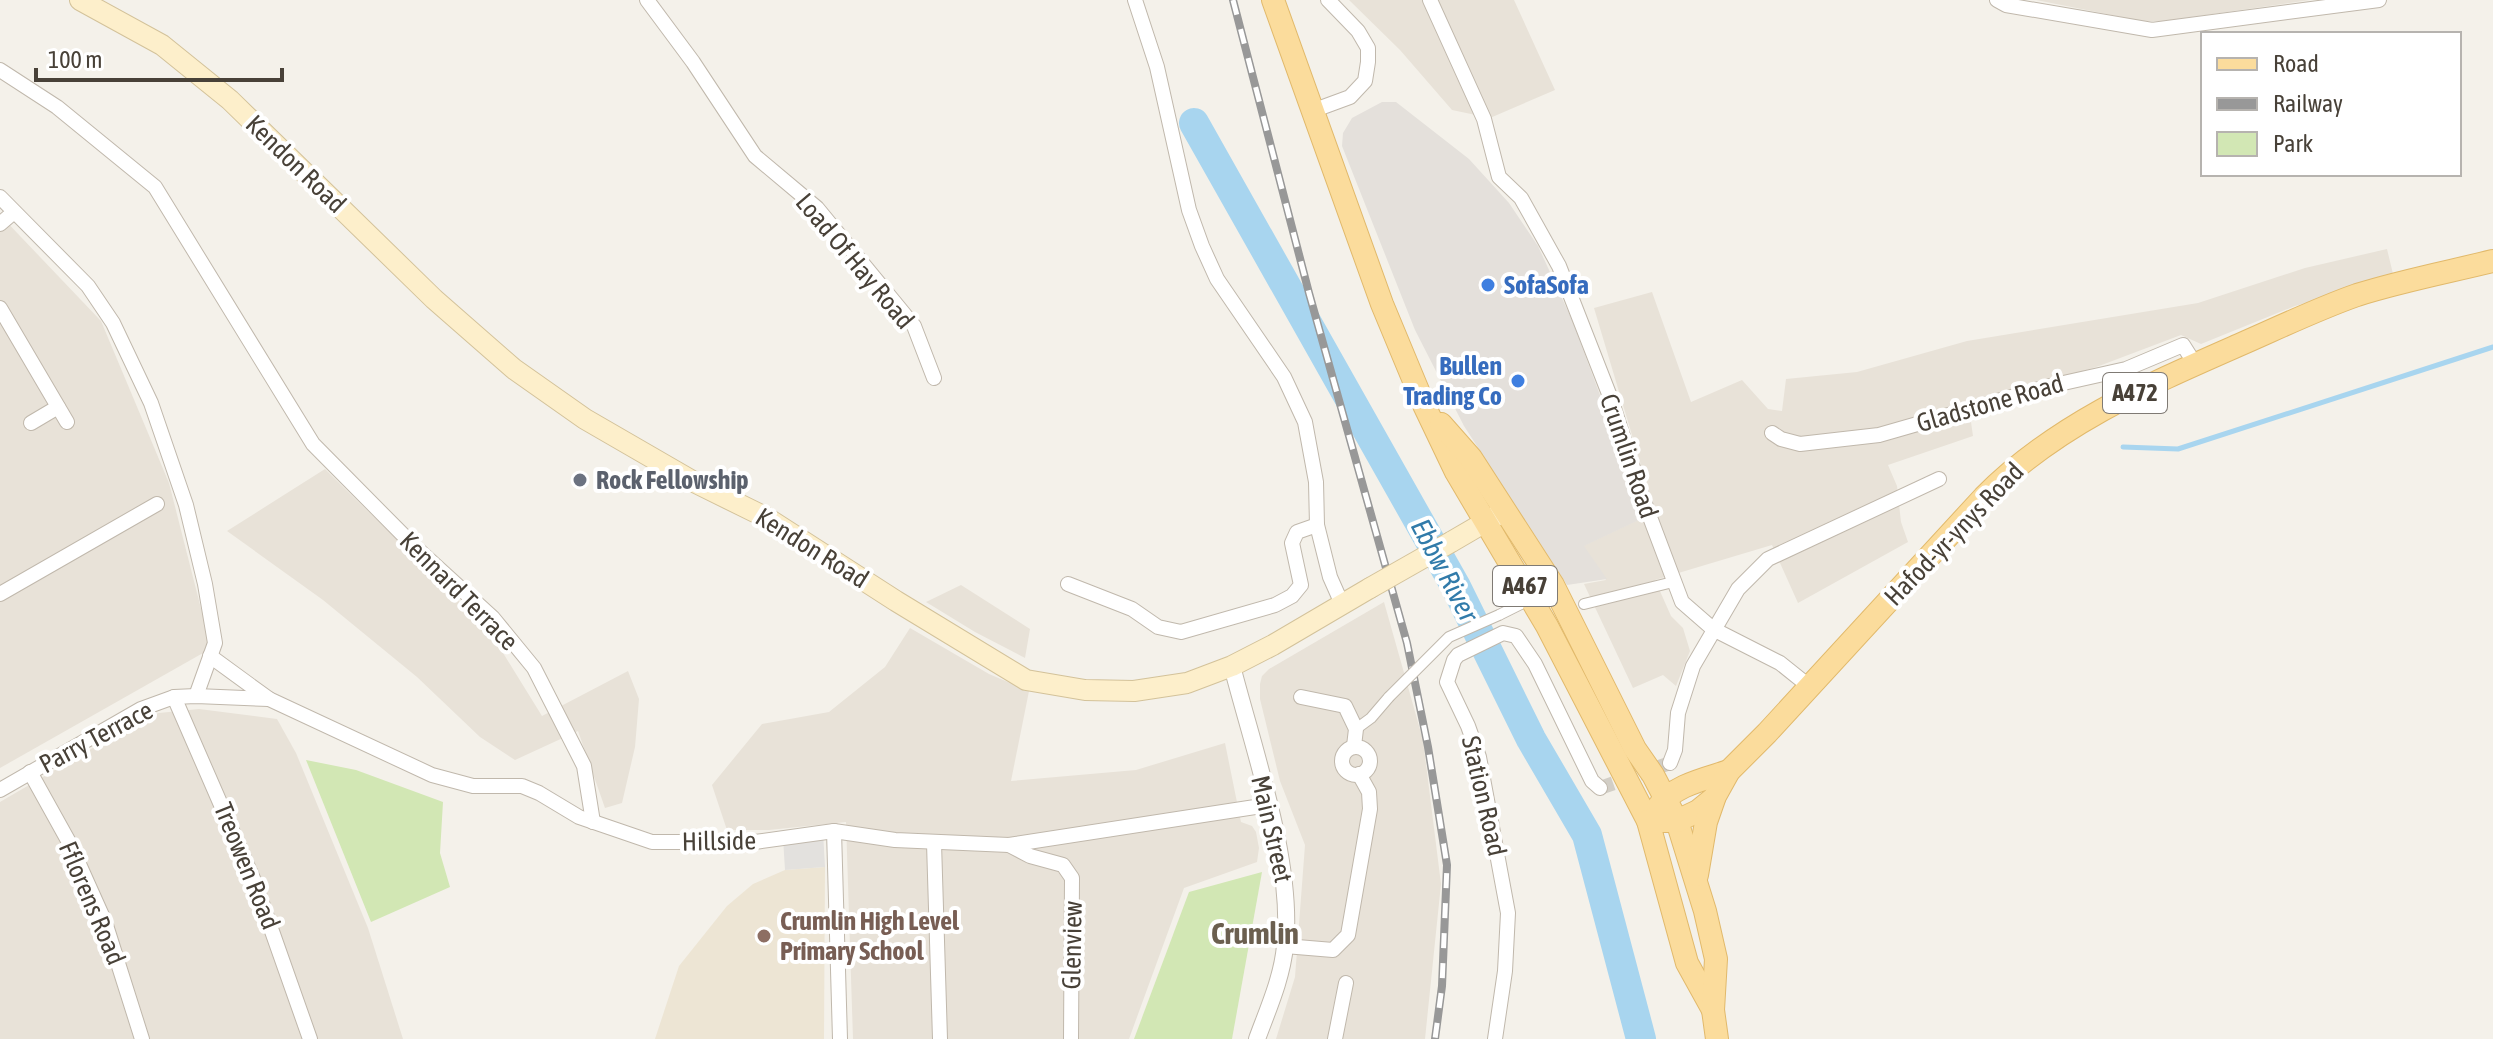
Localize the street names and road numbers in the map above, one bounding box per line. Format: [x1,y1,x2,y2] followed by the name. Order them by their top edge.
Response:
[240,109,352,219] street label: Kendon Road
[790,187,920,335] street label: Load Of Hay Road
[1913,368,2067,438] street label: Gladstone Road
[2103,373,2167,413] road number: A472
[1594,390,1664,522] street label: Crumlin Road
[1878,456,2030,612] street label: Hafod-yr-ynys Road
[750,502,874,594] street label: Kendon Road
[394,526,524,656] street label: Kennard Terrace
[1493,566,1557,606] road number: A467
[34,695,158,779] street label: Parry Terrace
[1456,733,1512,859] street label: Station Road
[1245,773,1299,885] street label: Main Street
[208,798,286,934] street label: Treowen Road
[682,825,756,857] street label: Hillside
[53,837,131,969] street label: Fflorens Road
[1056,900,1088,990] street label: Glenview

